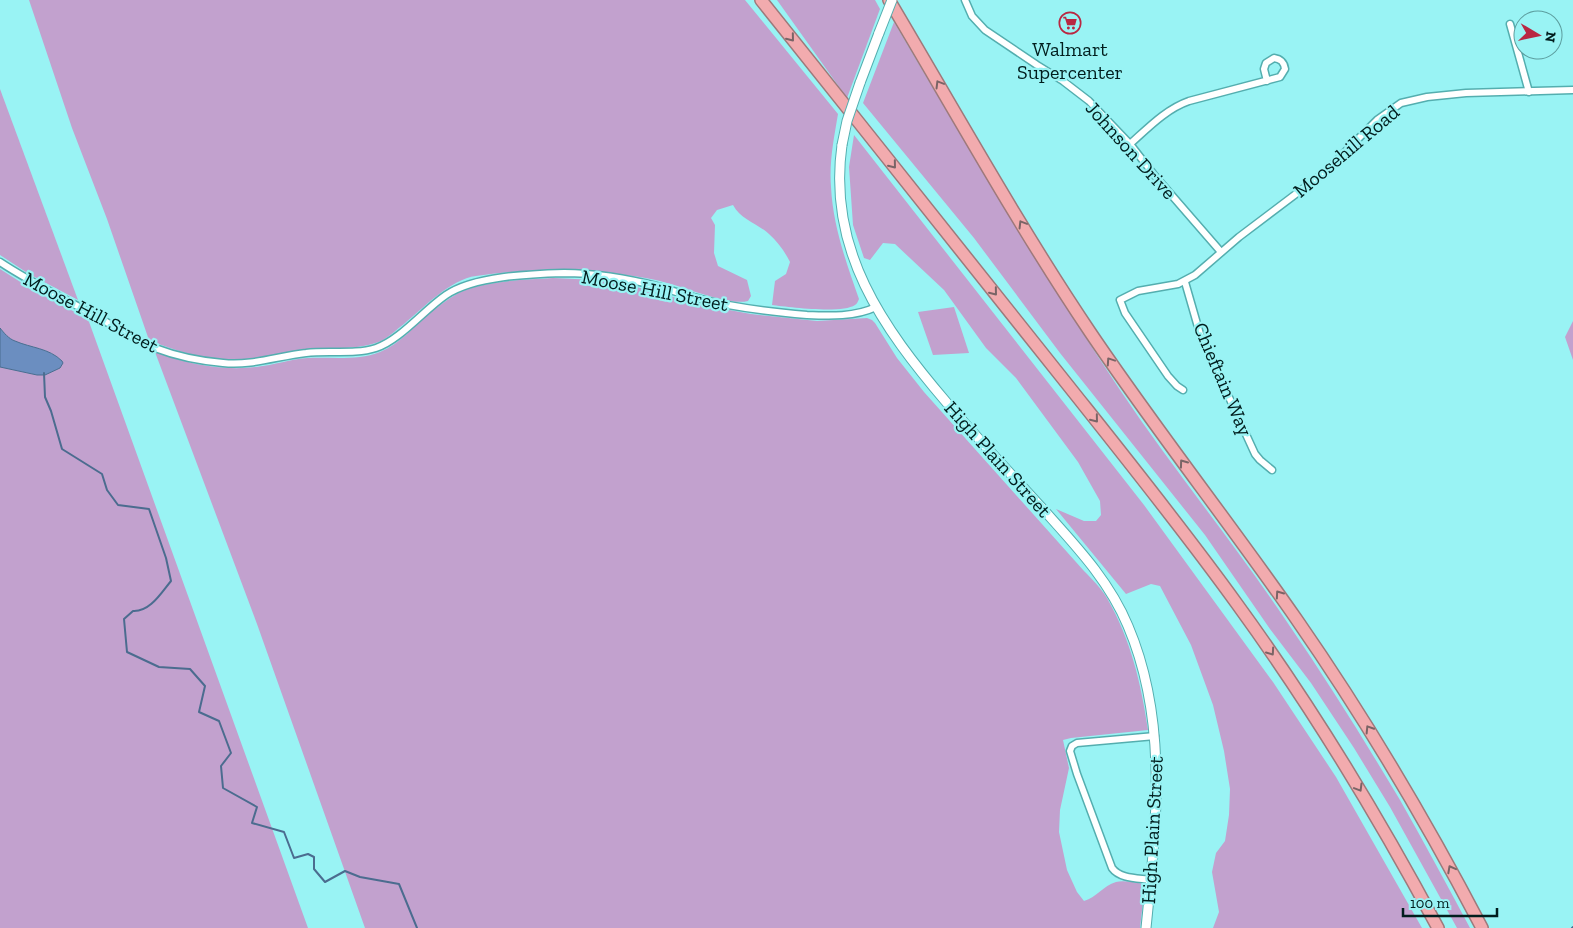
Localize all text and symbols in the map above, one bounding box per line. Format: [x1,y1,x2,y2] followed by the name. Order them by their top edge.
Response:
[1513,10,1563,60] north arrow
[1058,11,1082,35] supermarket icon: Walmart Supercenter
[1541,30,1560,44] text: N
[786,32,794,41] one-way arrow
[1017,37,1123,84] place label: Walmart Supercenter
[936,81,946,90] one-way arrow
[1081,96,1181,204] street label: Johnson Drive
[1288,100,1404,202] street label: Moosehill Road
[887,159,895,168] one-way arrow
[1019,221,1029,230] one-way arrow
[580,264,731,316] street label: Moose Hill Street
[20,266,163,358] street label: Moose Hill Street
[988,286,997,296] one-way arrow
[1188,319,1258,440] street label: Chieftain Way
[1107,357,1116,367] one-way arrow
[940,396,1057,522] street label: High Plain Street
[1090,414,1099,423] one-way arrow
[1180,459,1189,469] one-way arrow
[1276,590,1285,600] one-way arrow
[1265,646,1274,655] one-way arrow
[1366,726,1375,735] one-way arrow
[1136,755,1168,905] street label: High Plain Street
[1353,783,1363,792] one-way arrow
[1447,866,1457,875] one-way arrow
[1403,886,1497,918] scale bar
[1410,894,1449,912] text: 100 m

